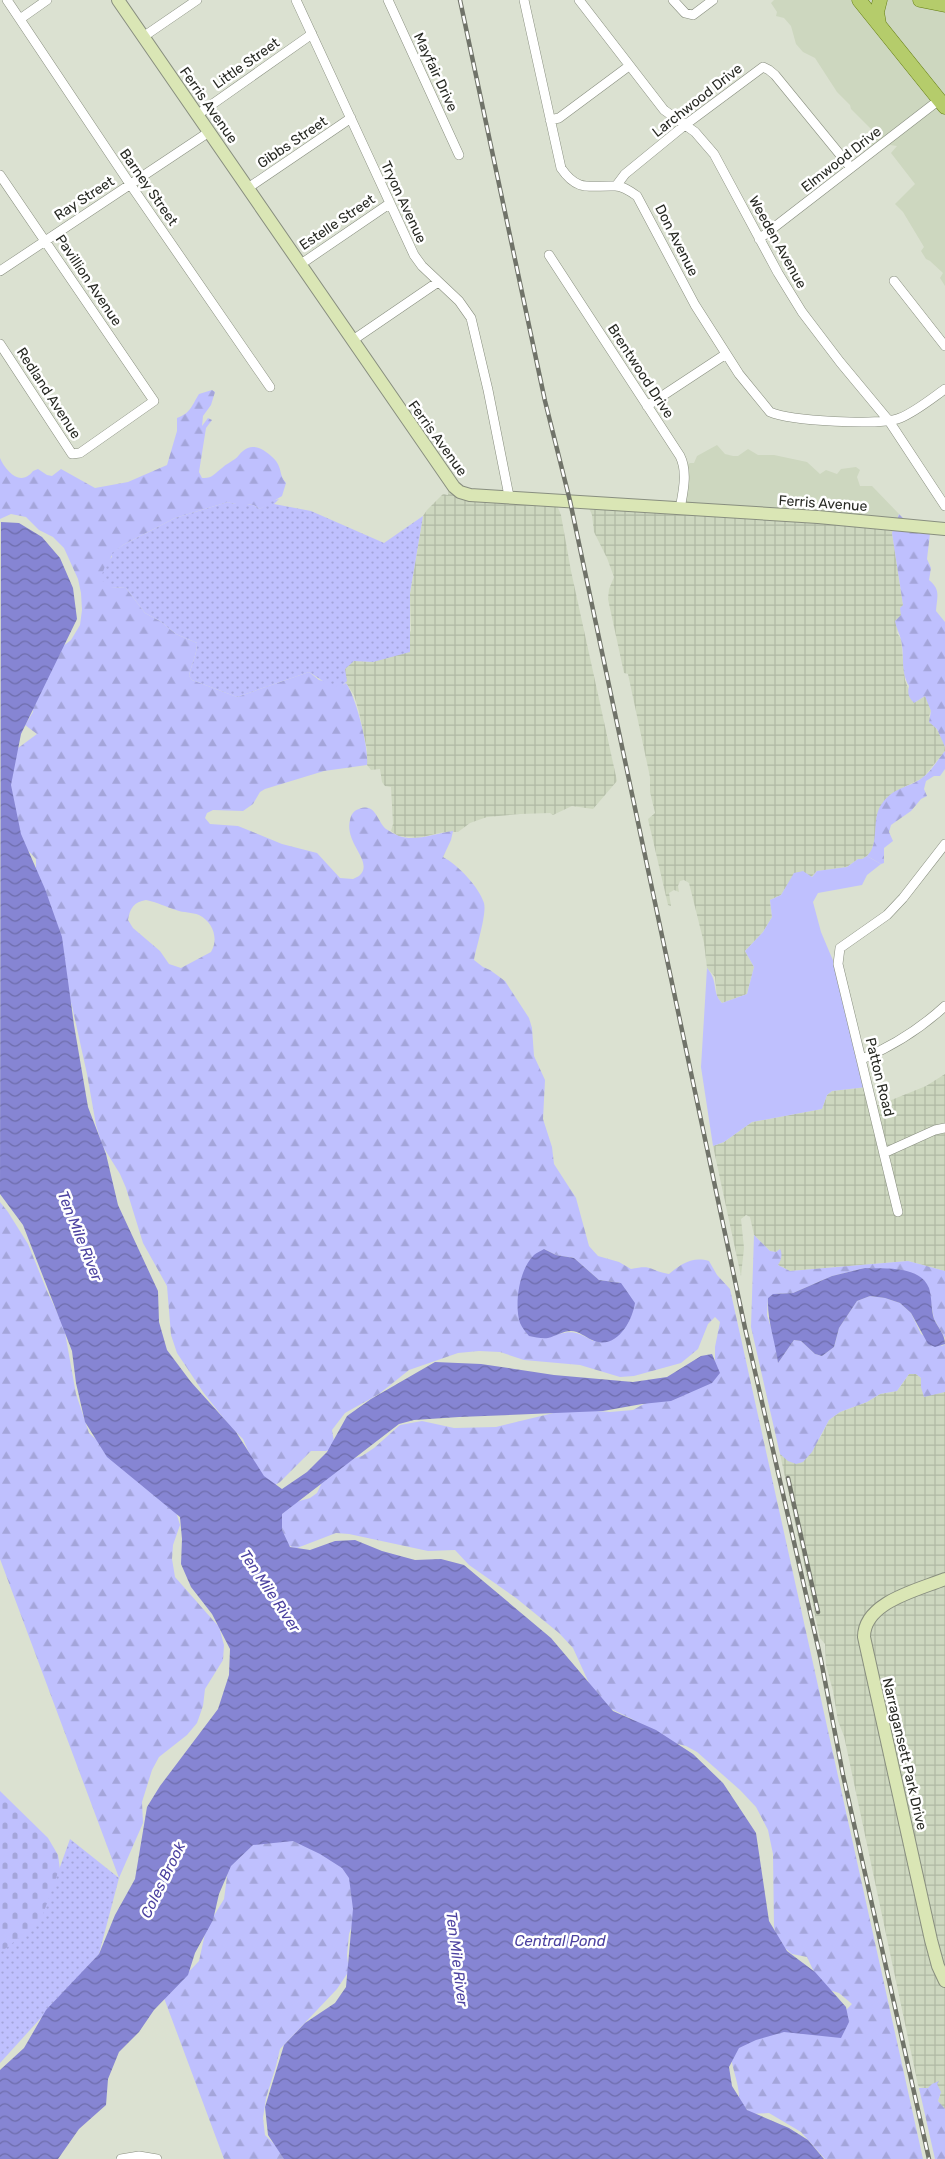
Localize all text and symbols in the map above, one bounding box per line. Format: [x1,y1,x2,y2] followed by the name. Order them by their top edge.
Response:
[410,30,461,114] street label: Mayfair Drive
[210,34,283,93] street label: Little Street
[649,60,746,141] street label: Larchwood Drive
[176,64,241,147] street label: Ferris Avenue
[254,113,331,172] street label: Gibbs Street
[798,123,885,196] street label: Elmwood Drive
[116,146,182,229] street label: Barney Street
[377,159,430,246] street label: Tryon Avenue
[51,172,118,224] street label: Ray Street
[296,191,379,254] street label: Estelle Street
[745,193,810,292] street label: Weeden Avenue
[651,202,702,279] street label: Don Avenue
[52,231,125,329] street label: Pavillion Avenue
[604,321,677,422] street label: Brentwood Drive
[13,344,84,442] street label: Redland Avenue
[405,397,471,479] street label: Ferris Avenue
[778,492,868,515] street label: Ferris Avenue
[862,1036,898,1118] street label: Patton Road
[54,1188,107,1285] water label: Ten Mile River
[236,1546,305,1637] water label: Ten Mile River
[879,1676,930,1832] street label: Narragansett Park Drive
[137,1839,189,1921] water label: Coles Brook
[442,1911,472,2009] water label: Ten Mile River
[514,1932,607,1950] water label: Central Pond

